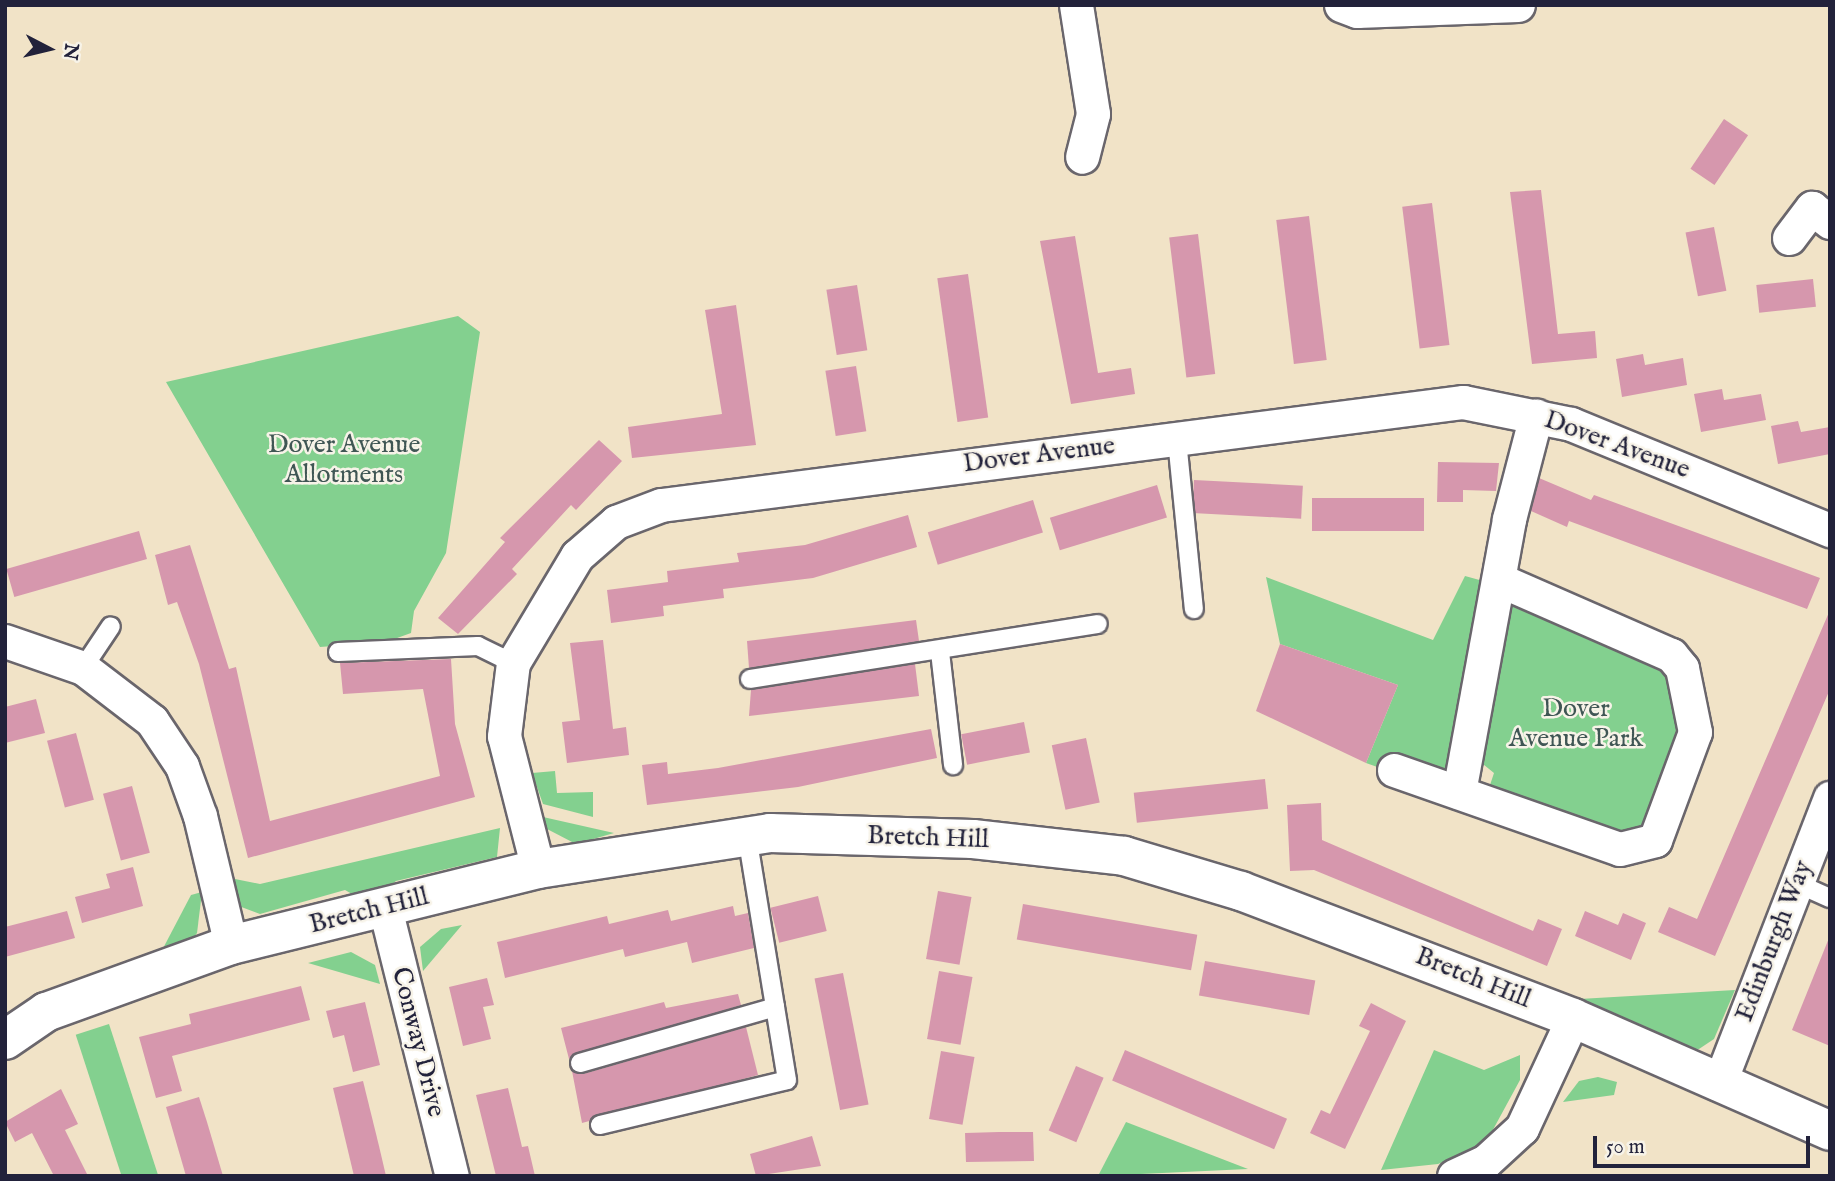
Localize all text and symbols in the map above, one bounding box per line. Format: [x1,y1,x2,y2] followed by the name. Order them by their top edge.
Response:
[14,14,84,84] north arrow
[57,42,83,61] text: N
[1540,404,1694,486] street label: Dover Avenue
[268,429,420,490] park label: Dover Avenue Allotments
[961,430,1117,480] street label: Dover Avenue
[1509,693,1643,754] park label: Dover Avenue Park
[867,820,989,856] street label: Bretch Hill
[1729,856,1819,1026] street label: Edinburgh Way
[306,881,432,941] street label: Bretch Hill
[1411,941,1535,1015] street label: Bretch Hill
[384,964,452,1120] street label: Conway Drive
[1597,1122,1814,1166] scale bar
[1606,1134,1645,1161] text: 50 m

